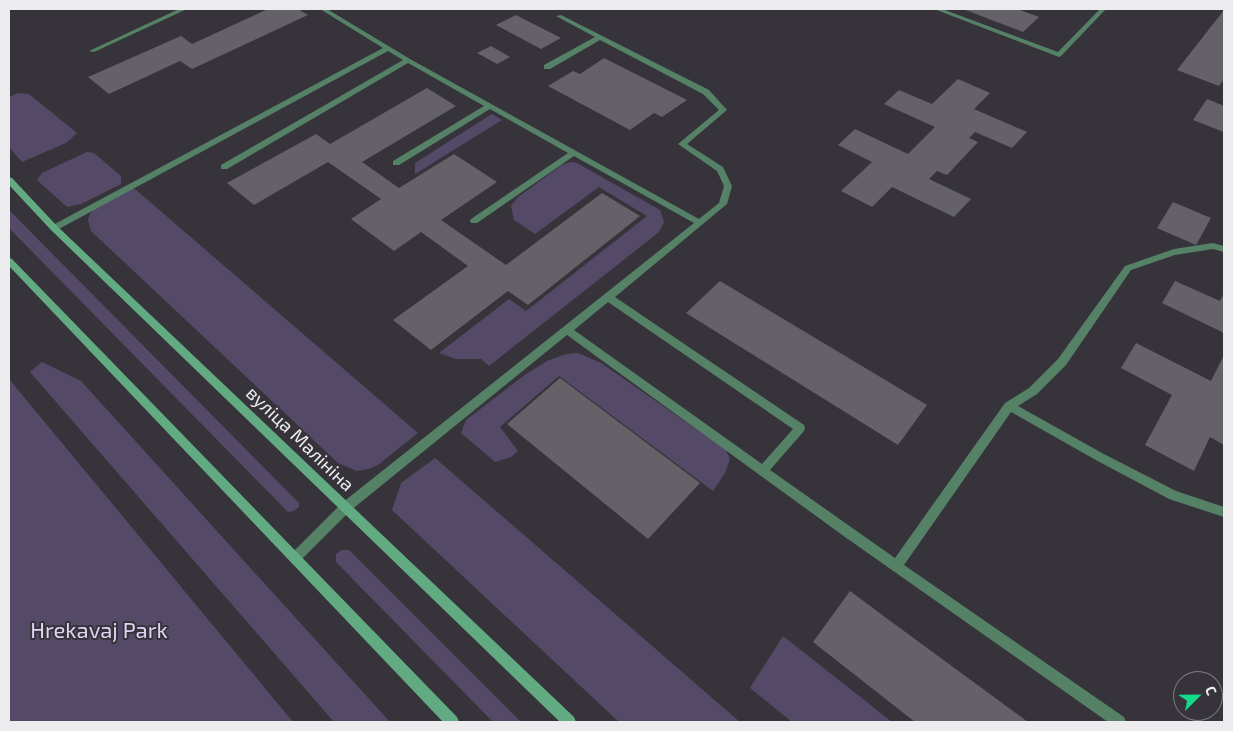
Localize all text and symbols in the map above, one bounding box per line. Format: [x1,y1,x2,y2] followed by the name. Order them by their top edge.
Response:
[241,382,359,496] street label: вуліца Малініна
[30,618,168,644] park label: Hrekavaj Park
[1173,671,1223,721] north arrow
[1202,683,1221,697] text: С

